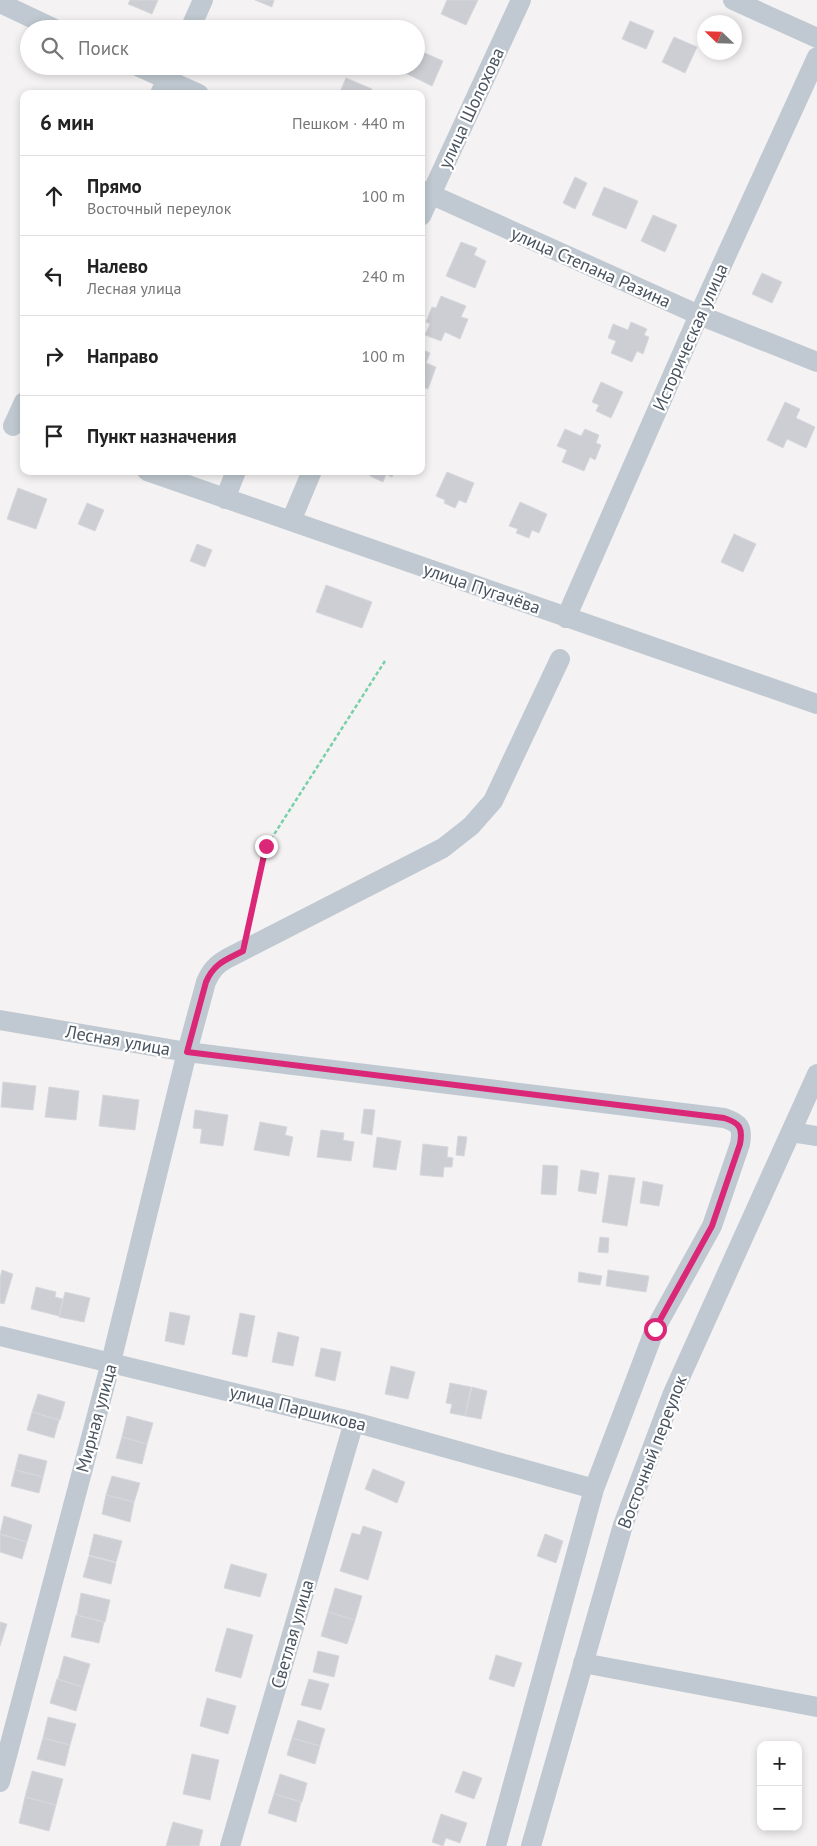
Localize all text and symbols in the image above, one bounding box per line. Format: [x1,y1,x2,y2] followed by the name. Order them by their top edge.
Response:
[697,15,742,60] north arrow
[20,20,425,75] search box
[38,34,66,62] icon: search
[78,36,129,60] text: Поиск
[433,44,509,172] street label: улица Шолохова
[40,109,94,136] text: 6 мин
[292,113,405,133] text: Пешком · 440 m
[87,174,142,198] text: Прямо
[40,182,68,210] icon: ahead
[362,186,405,206] text: 100 m
[87,198,231,218] text: Восточный переулок
[507,221,675,313] street label: улица Степана Разина
[87,254,148,278] text: Налево
[647,260,733,414] street label: Историческая улица
[40,262,68,290] icon: left
[362,266,405,286] text: 240 m
[87,278,181,298] text: Лесная улица
[40,342,68,370] icon: right
[87,344,158,368] text: Направо
[362,346,405,366] text: 100 m
[40,422,68,450] icon: arrive
[87,424,237,448] text: Пункт назначения
[420,557,544,619] street label: улица Пугачёва
[255,835,278,858] route end
[63,1019,172,1061] street label: Лесная улица
[644,1318,667,1341] route start
[70,1361,122,1475] street label: Мирная улица
[612,1372,692,1532] street label: Восточный переулок
[227,1380,369,1436] street label: улица Паршикова
[265,1577,319,1691] street label: Светлая улица
[757,1741,802,1831] map controls
[757,1741,802,1786] button: +
[757,1786,802,1831] button: −

